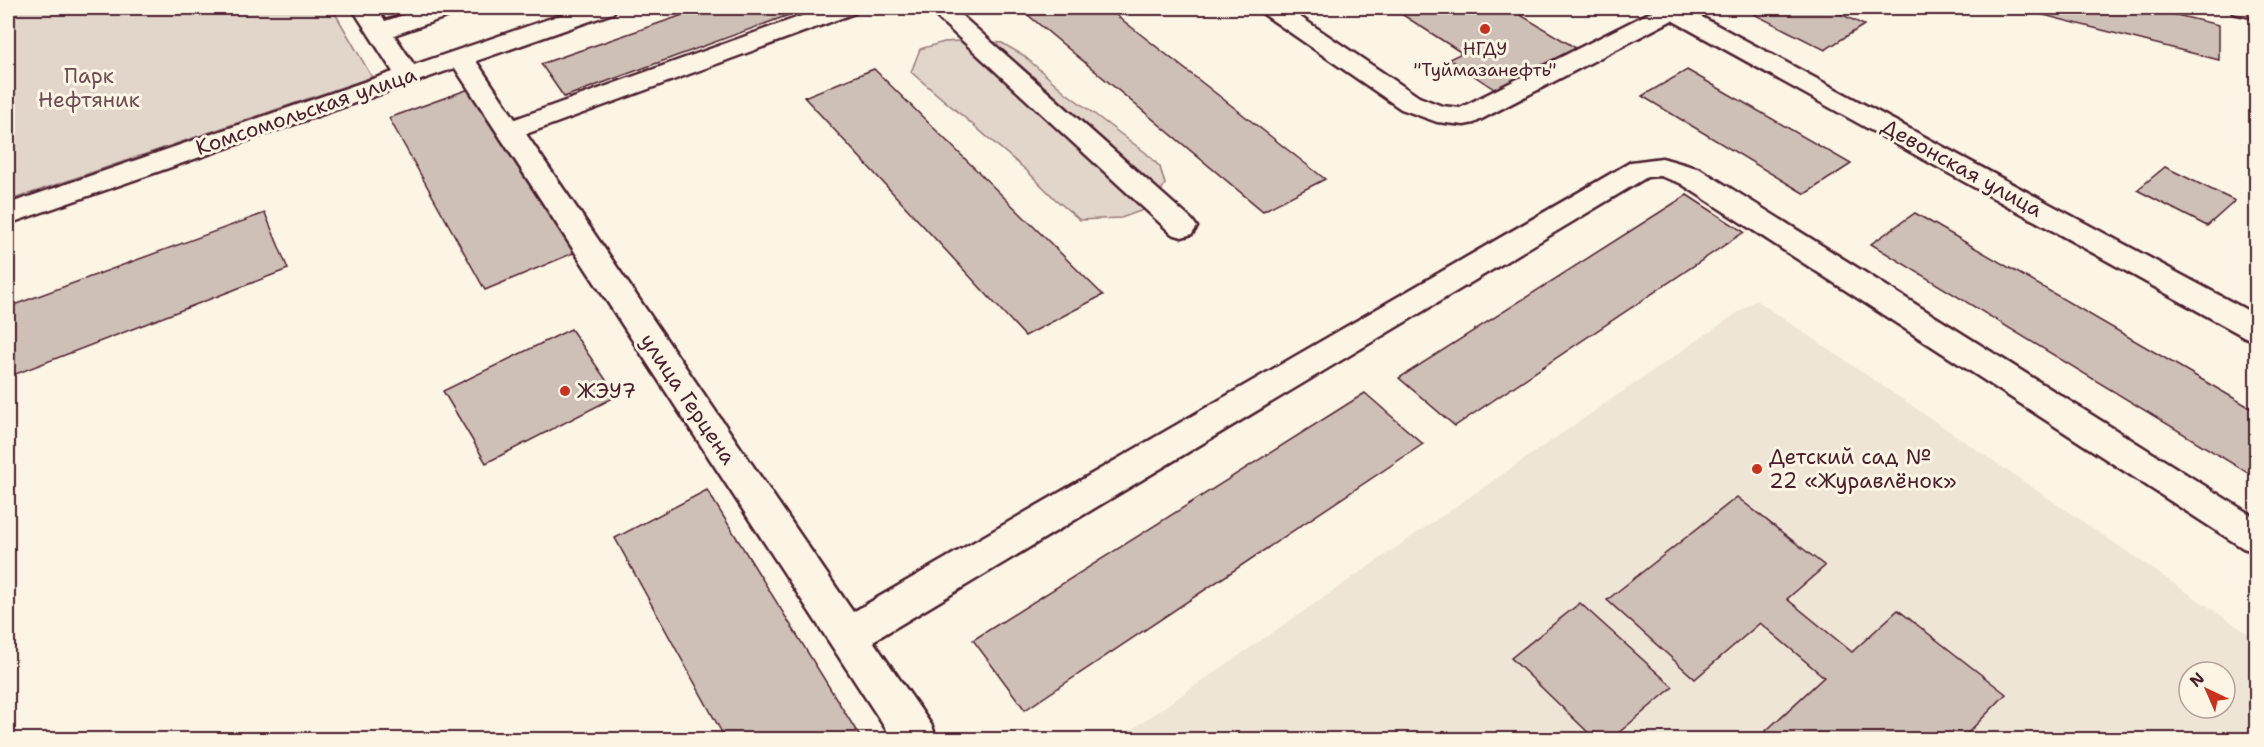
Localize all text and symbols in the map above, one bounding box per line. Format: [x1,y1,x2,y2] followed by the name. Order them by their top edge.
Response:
[1478,22,1492,36] marker: НГДУ "Туймазанефть"
[1413,37,1557,82] place label: НГДУ "Туймазанефть"
[192,60,420,162] street label: Комсомольская улица
[38,62,140,114] park label: Парк Нефтяник
[1877,112,2047,224] street label: Девонская улица
[634,328,742,470] street label: улица Герцена
[577,377,636,405] place label: ЖЭУ7
[558,384,572,398] marker: ЖЭУ7
[1769,443,1957,495] place label: Детский сад № 22 «Журавлёнок»
[1750,462,1764,476] marker: Детский сад № 22 «Журавлёнок»
[2177,660,2237,720] north arrow
[2185,668,2209,692] text: N

